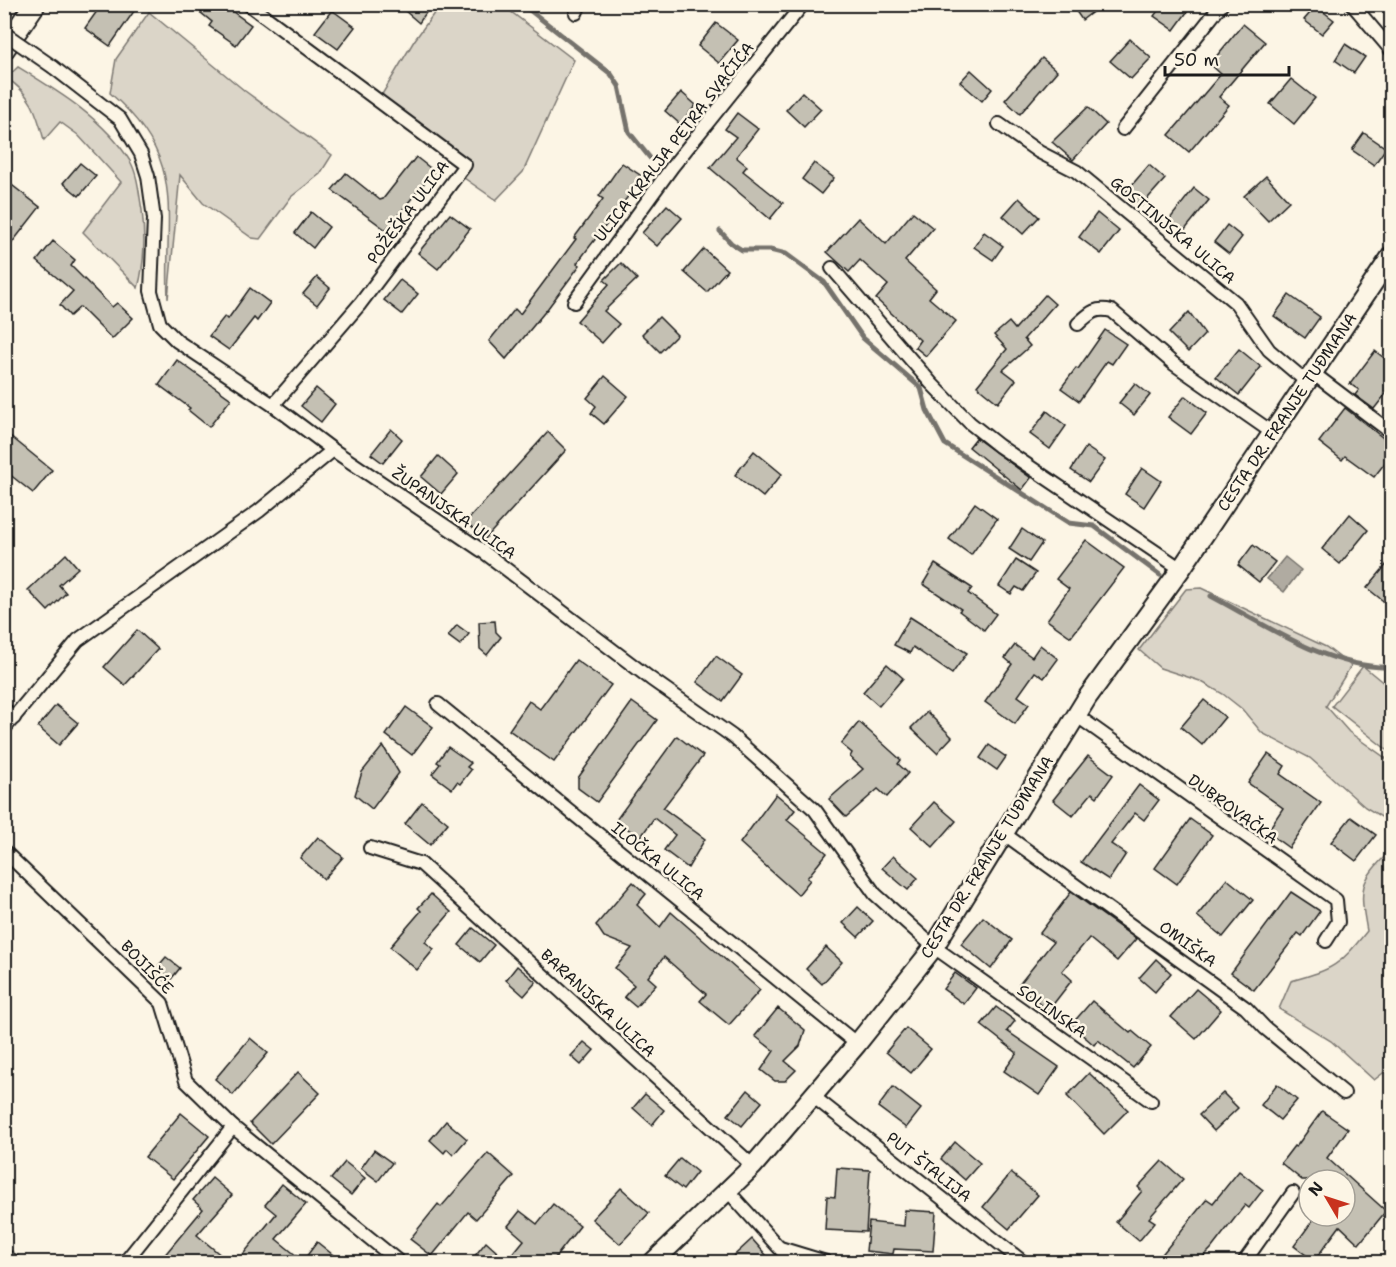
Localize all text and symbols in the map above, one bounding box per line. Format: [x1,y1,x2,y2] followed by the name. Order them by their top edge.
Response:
[589,38,759,246] street label: ULICA KRALJA PETRA SVAČIĆA
[1165,39,1290,77] scale bar
[1174,48,1219,72] text: 50 m
[362,156,454,268] street label: POŽEŠKA ULICA
[1106,171,1240,289] street label: GOSTINJSKA ULICA
[1213,309,1361,515] street label: CESTA DR. FRANJE TUĐMANA
[388,462,520,564] street label: ŽUPANJSKA ULICA
[916,752,1058,962] street label: CESTA DR. FRANJE TUĐMANA
[1184,769,1282,849] street label: DUBROVAČKA
[607,817,709,905] street label: ILOČKA ULICA
[1155,916,1221,972] street label: OMIŠKA
[116,936,178,998] street label: BOJIŠĆE
[536,944,660,1062] street label: BARANJSKA ULICA
[1013,979,1091,1043] street label: SOLINSKA
[882,1127,976,1207] street label: PUT ŠTALIJA
[1297,1168,1357,1228] north arrow
[1304,1177,1328,1200] text: N

